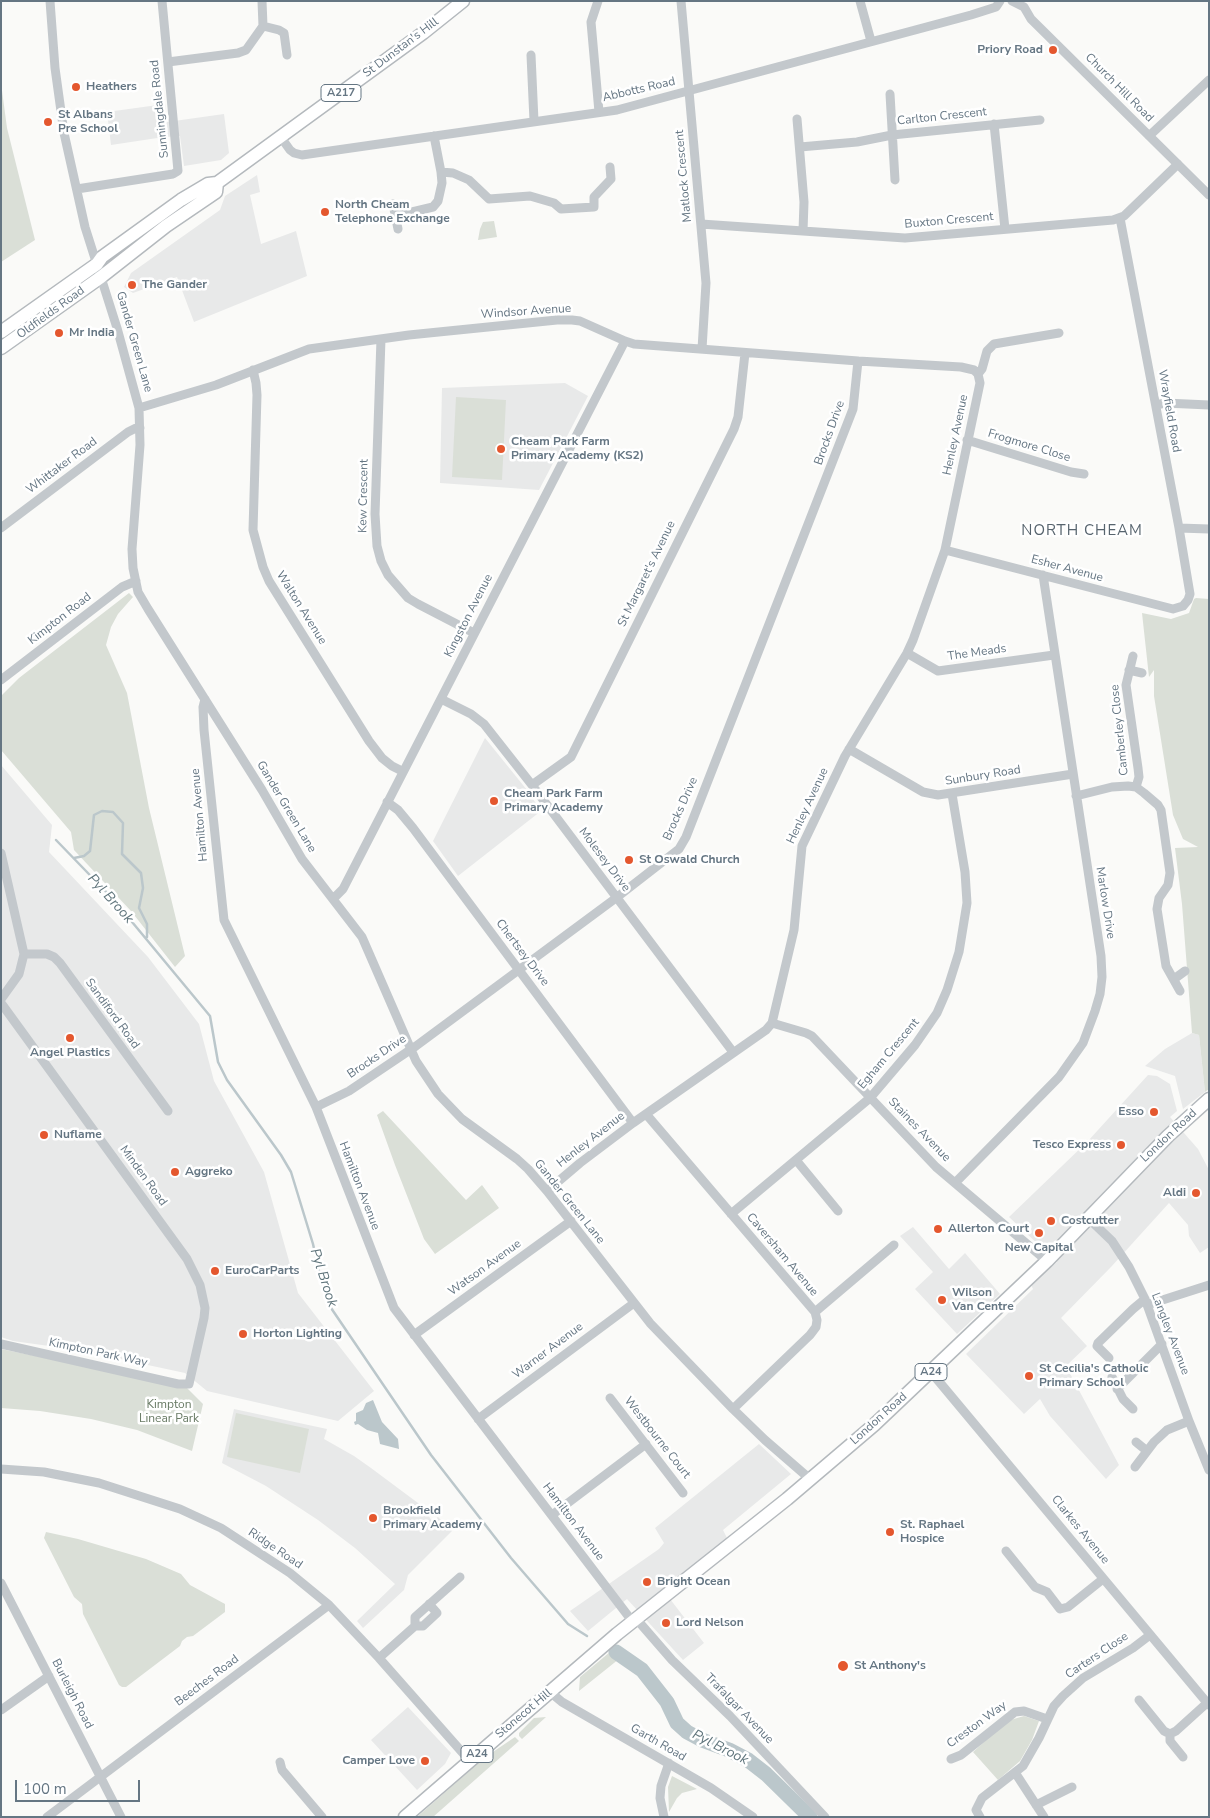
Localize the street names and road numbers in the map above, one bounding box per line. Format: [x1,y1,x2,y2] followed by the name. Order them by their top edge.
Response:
[360,15,442,81] street label: St Dunstan's Hill
[1082,51,1156,125] street label: Church Hill Road
[148,59,172,159] street label: Sunningdale Road
[601,75,677,105] street label: Abbotts Road
[321,85,361,102] road number: A217
[897,105,987,129] street label: Carlton Crescent
[673,129,695,223] street label: Matlock Crescent
[904,210,994,232] street label: Buxton Crescent
[14,284,88,342] street label: Oldfields Road
[113,290,155,394] street label: Gander Green Lane
[480,302,572,322] street label: Windsor Avenue
[1155,368,1183,454] street label: Wrayfield Road
[940,393,972,477] street label: Henley Avenue
[812,399,848,467] street label: Brocks Drive
[986,427,1072,465] street label: Frogmore Close
[24,435,100,497] street label: Whittaker Road
[356,459,372,533] street label: Kew Crescent
[615,519,679,629] street label: St Margaret's Avenue
[1029,552,1105,586] street label: Esher Avenue
[273,569,329,647] street label: Walton Avenue
[442,572,496,660] street label: Kingston Avenue
[26,590,94,648] street label: Kimpton Road
[947,642,1007,664] street label: The Meads
[1108,684,1132,776] street label: Camberley Close
[253,759,319,855] street label: Gander Green Lane
[944,763,1022,789] street label: Sunbury Road
[784,766,832,846] street label: Henley Avenue
[189,768,211,862] street label: Hamilton Avenue
[661,775,701,843] street label: Brocks Drive
[575,825,633,895] street label: Molesey Drive
[1092,866,1118,940] street label: Marlow Drive
[492,917,552,989] street label: Chertsey Drive
[82,976,142,1052] street label: Sandiford Road
[855,1016,923,1092] street label: Egham Crescent
[345,1032,409,1082] street label: Brocks Drive
[885,1095,953,1165] street label: Staines Avenue
[1138,1106,1200,1166] street label: London Road
[554,1109,628,1171] street label: Henley Avenue
[336,1140,382,1232] street label: Hamilton Avenue
[116,1143,170,1209] street label: Minden Road
[531,1157,607,1247] street label: Gander Green Lane
[743,1211,821,1299] street label: Caversham Avenue
[446,1237,524,1299] street label: Watson Avenue
[1148,1291,1192,1377] street label: Langley Avenue
[510,1320,586,1382] street label: Warner Avenue
[47,1336,149,1370] street label: Kimpton Park Way
[915,1364,947,1380] road number: A24
[848,1390,910,1448] street label: London Road
[621,1394,693,1482] street label: Westbourne Court
[539,1480,607,1564] street label: Hamilton Avenue
[1048,1493,1112,1567] street label: Clarkes Avenue
[245,1526,305,1572] street label: Ridge Road
[1063,1630,1131,1682] street label: Carters Close
[172,1652,242,1710] street label: Beeches Road
[48,1657,96,1731] street label: Burleigh Road
[702,1671,776,1747] street label: Trafalgar Avenue
[493,1686,555,1742] street label: Stonecot Hill
[944,1699,1010,1751] street label: Creston Way
[628,1721,688,1765] street label: Garth Road
[461,1746,493,1762] road number: A24

